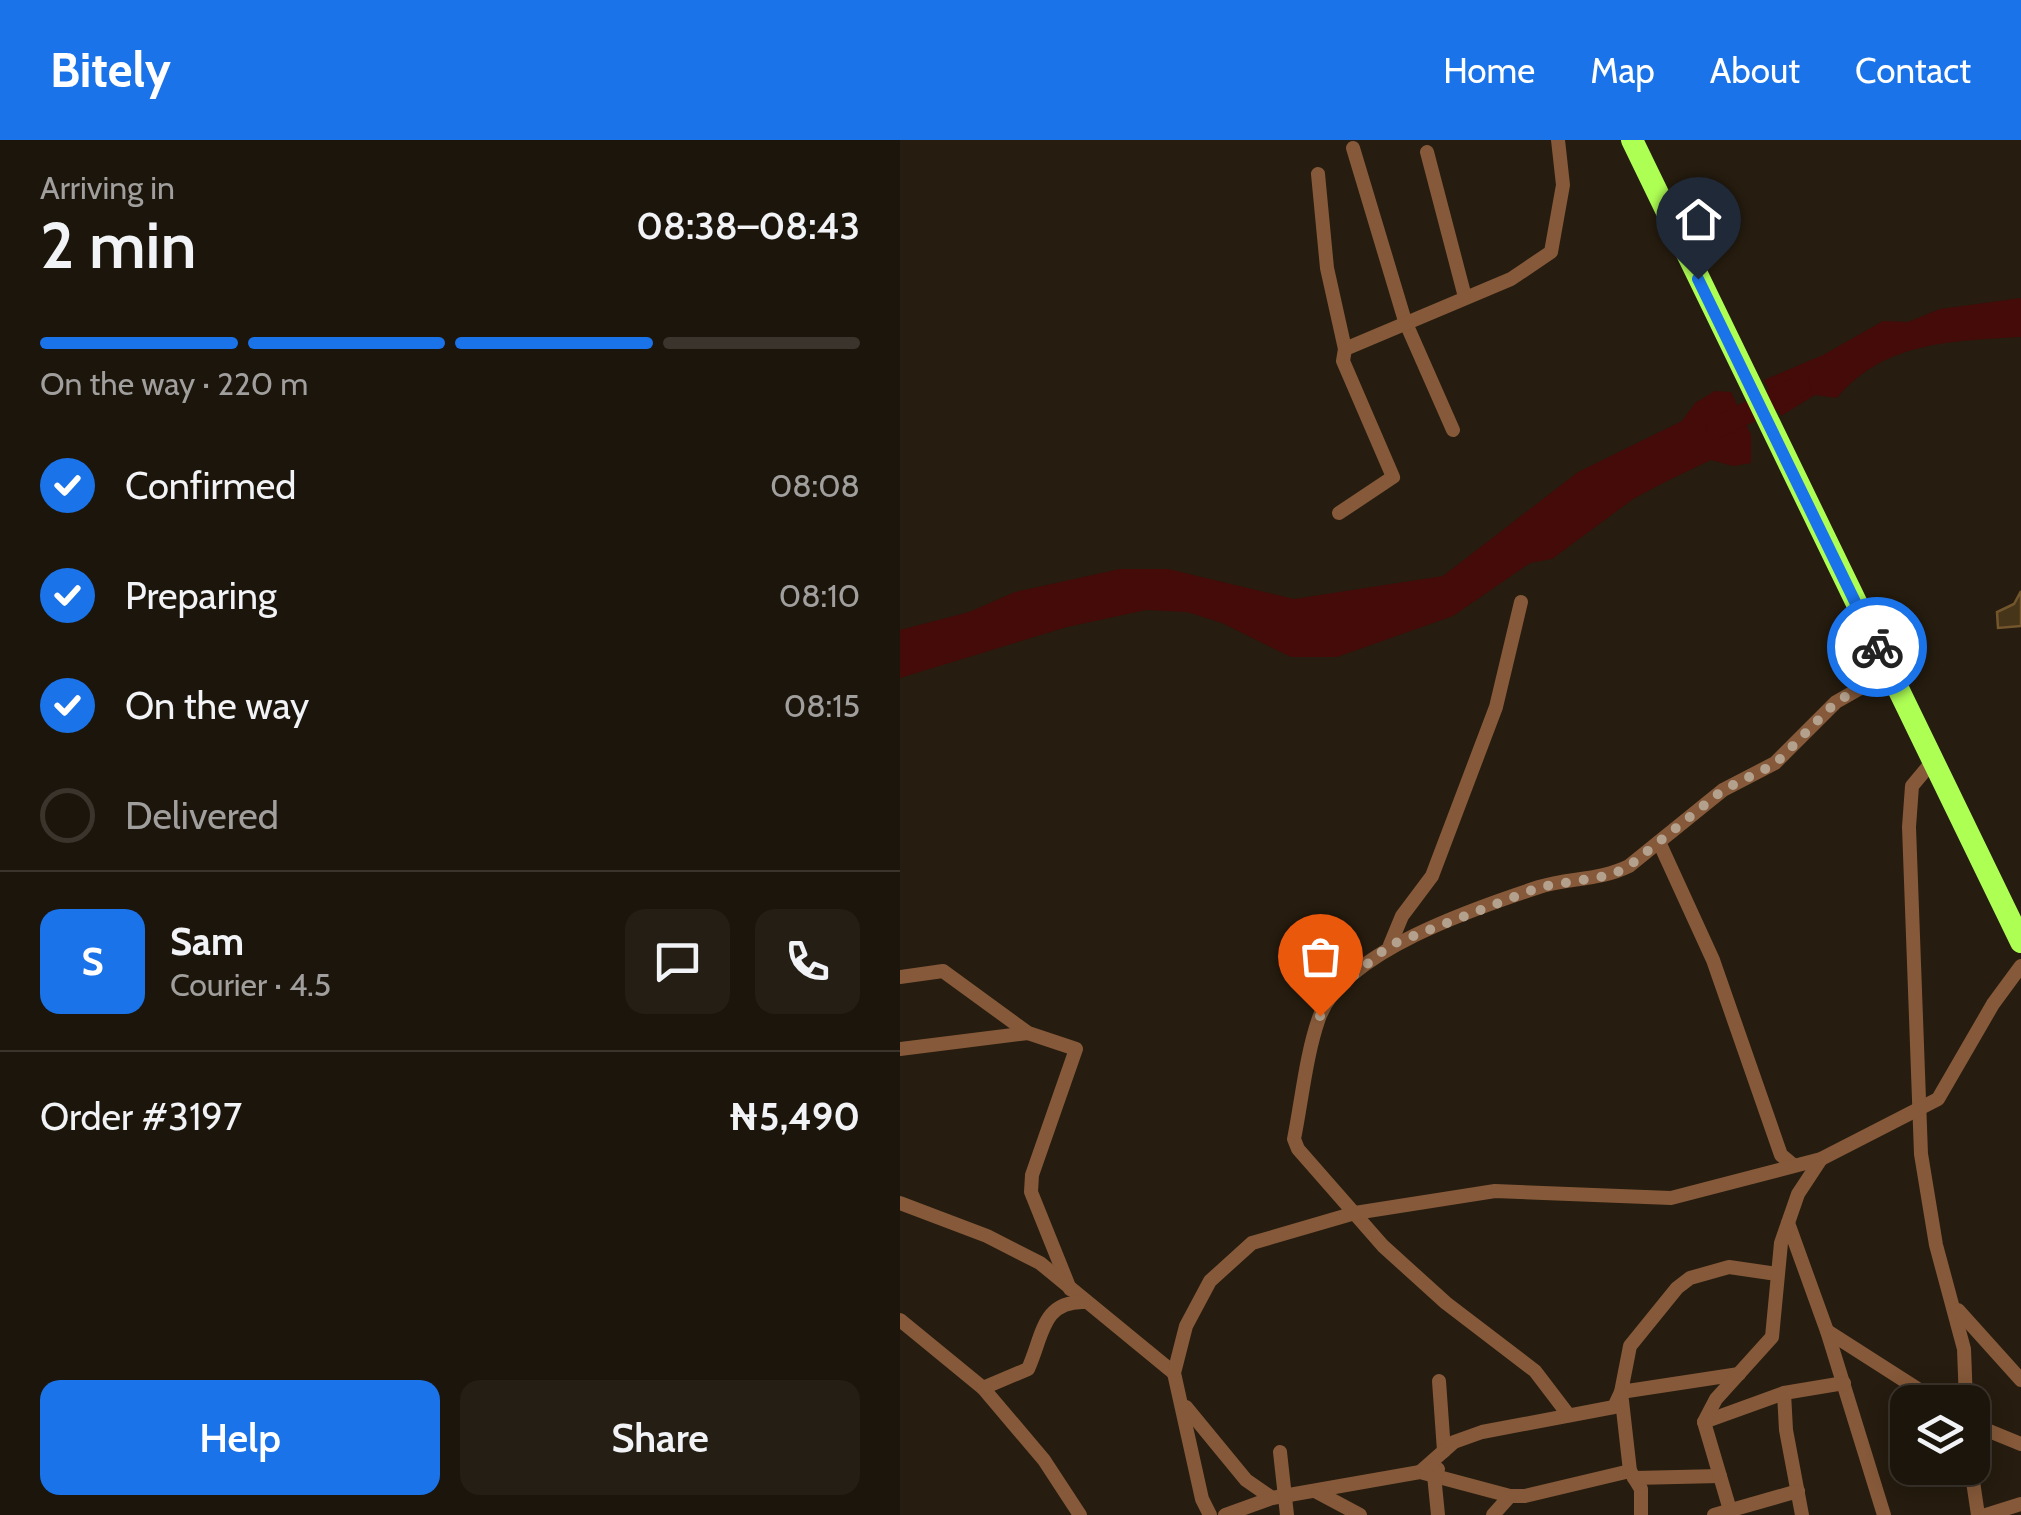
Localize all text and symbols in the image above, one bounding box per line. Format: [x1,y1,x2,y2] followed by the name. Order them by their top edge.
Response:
[50,41,171,99] text: Bitely
[1443,49,1535,92] text: Home
[1590,49,1655,92] text: Map
[1710,49,1800,92] text: About
[1855,49,1971,92] text: Contact
[40,168,175,207] text: Arriving in
[1656,177,1741,280] pin
[1671,192,1726,247] icon: home
[636,202,860,249] text: 08:38–08:43
[40,205,197,284] text: 2 min
[40,364,308,403] text: On the way · 220 m
[40,458,95,513] icon: check
[125,462,296,509] text: Confirmed
[770,466,860,505] text: 08:08
[40,568,95,623] icon: check
[125,572,277,619] text: Preparing
[779,576,860,615] text: 08:10
[1827,597,1927,697] courier
[1850,620,1905,675] icon: bike
[40,678,95,733] icon: check
[125,682,309,729] text: On the way
[784,686,860,725] text: 08:15
[125,792,279,839] text: Delivered
[625,909,730,1014] button: chat
[755,909,860,1014] button: phone
[1278,914,1363,1017] pin
[170,918,244,965] text: Sam
[1293,929,1348,984] icon: bag
[81,938,104,985] text: S
[170,965,331,1004] text: Courier · 4.5
[40,1093,242,1140] text: Order #3197
[728,1093,860,1140] text: ₦5,490
[40,1380,440,1495] button: Help
[460,1380,860,1495] button: Share
[1890,1385,1990,1485] map controls
[1890,1385,1990,1485] button: layers

